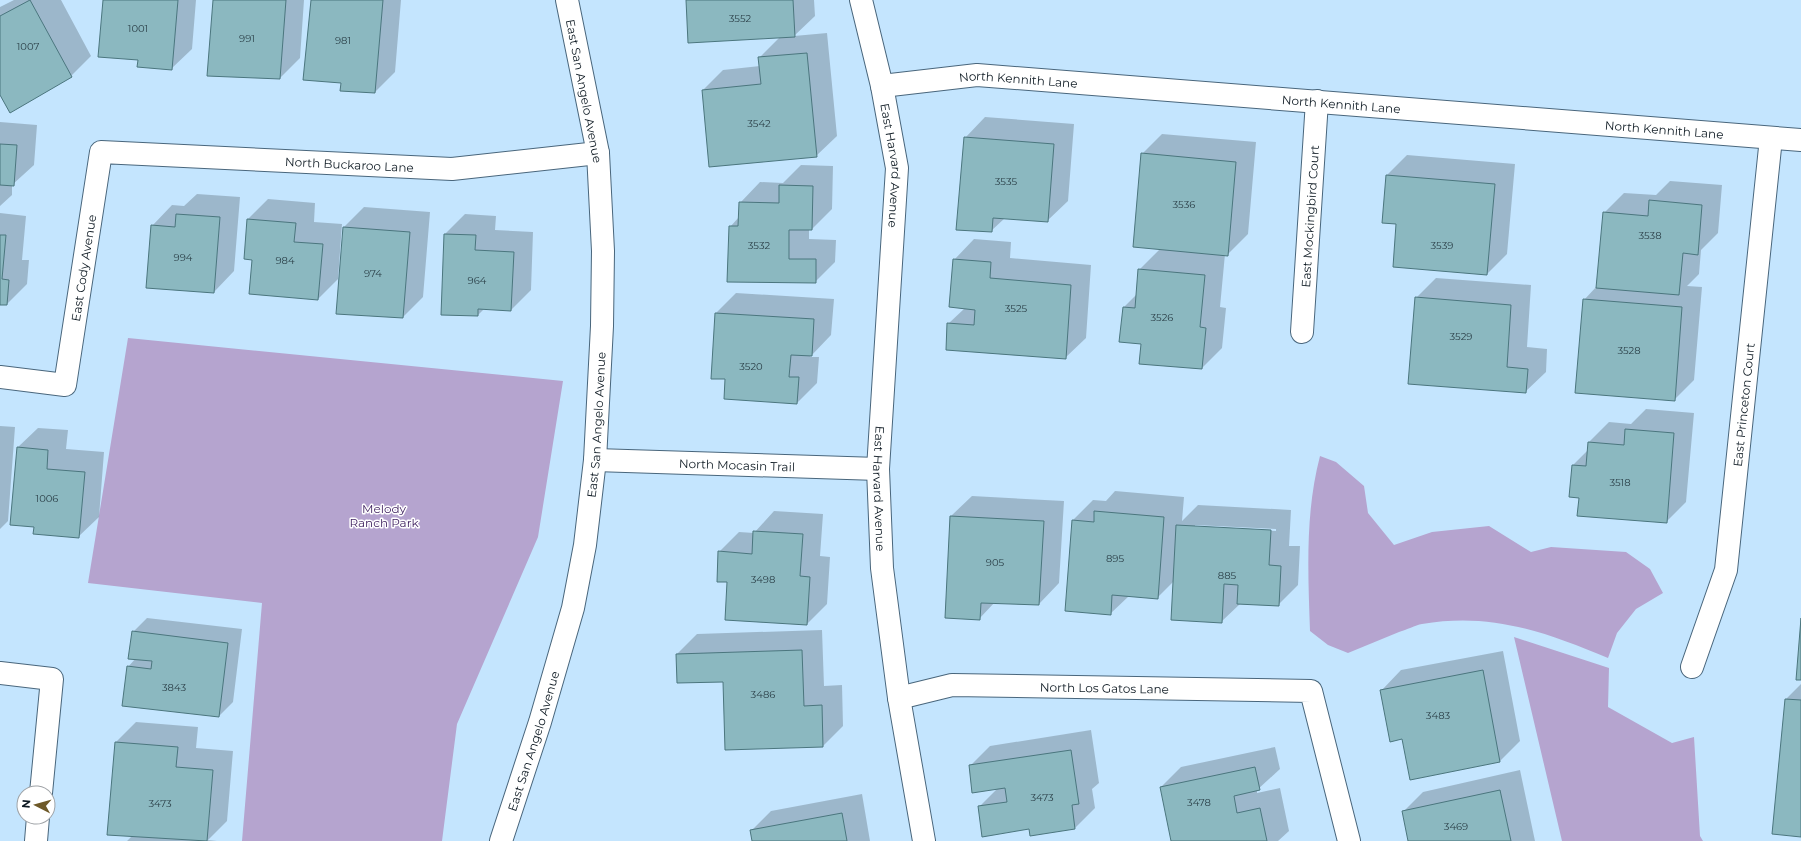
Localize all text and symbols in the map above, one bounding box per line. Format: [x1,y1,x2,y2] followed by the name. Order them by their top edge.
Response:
[729,12,752,25] house number: 3552
[563,18,605,164] street label: East San Angelo Avenue
[128,22,148,35] house number: 1001
[239,32,255,45] house number: 991
[335,34,351,47] house number: 981
[17,40,39,53] house number: 1007
[958,67,1078,90] street label: North Kennith Lane
[1281,92,1401,116] street label: North Kennith Lane
[878,102,905,228] street label: East Harvard Avenue
[747,117,771,130] house number: 3542
[1604,117,1724,141] street label: North Kennith Lane
[1297,145,1322,288] street label: East Mockingbird Court
[285,153,414,175] street label: North Buckaroo Lane
[995,175,1018,188] house number: 3535
[1173,198,1195,211] house number: 3536
[67,213,99,322] street label: East Cody Avenue
[1638,229,1662,242] house number: 3538
[748,239,771,252] house number: 3532
[1431,239,1453,252] house number: 3539
[174,251,193,264] house number: 994
[275,254,295,267] house number: 984
[364,267,382,280] house number: 974
[468,274,487,287] house number: 964
[1005,302,1028,315] house number: 3525
[1151,311,1173,324] house number: 3526
[1450,330,1472,343] house number: 3529
[1729,342,1757,467] street label: East Princeton Court
[1617,344,1641,357] house number: 3528
[583,351,608,498] street label: East San Angelo Avenue
[739,360,763,373] house number: 3520
[870,425,889,551] street label: East Harvard Avenue
[679,455,795,474] street label: North Mocasin Trail
[1609,476,1631,489] house number: 3518
[36,492,58,505] house number: 1006
[349,501,419,530] park label: Melody Ranch Park
[1106,552,1124,565] house number: 895
[986,556,1005,569] house number: 905
[1218,569,1237,582] house number: 885
[751,573,775,586] house number: 3498
[504,669,562,813] street label: East San Angelo Avenue
[1040,679,1169,696] street label: North Los Gatos Lane
[162,681,186,694] house number: 3843
[751,688,775,701] house number: 3486
[1426,709,1451,722] house number: 3483
[16,785,56,825] north arrow
[1030,791,1054,804] house number: 3473
[1187,796,1211,809] house number: 3478
[148,797,172,810] house number: 3473
[19,799,33,809] text: N
[1444,820,1468,833] house number: 3469

